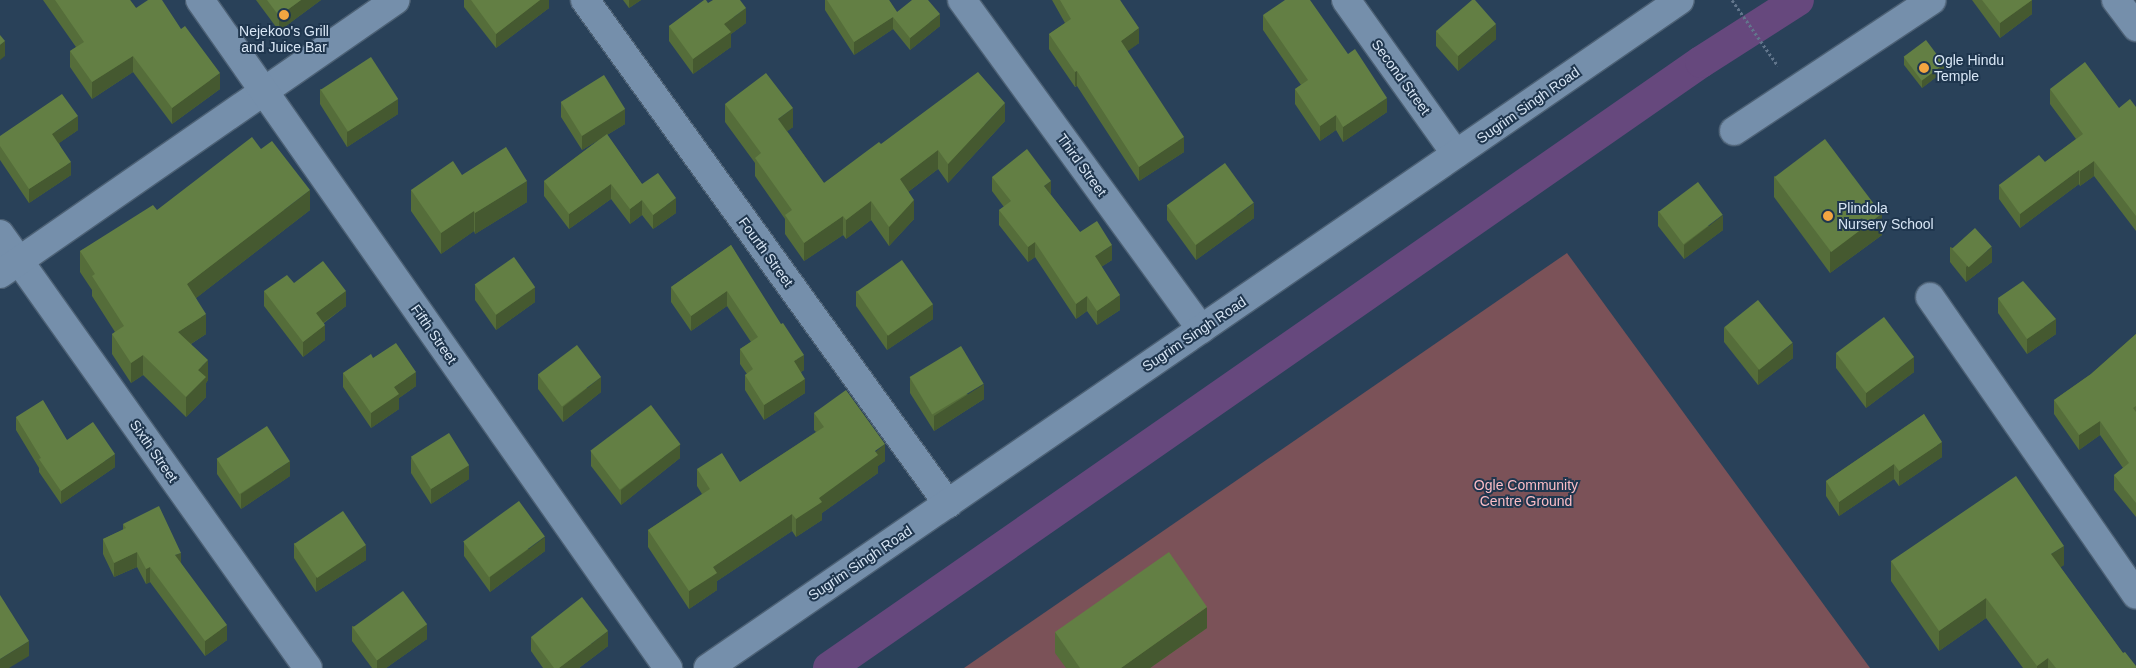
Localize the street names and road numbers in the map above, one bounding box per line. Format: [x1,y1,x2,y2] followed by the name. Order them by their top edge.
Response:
[1368,36,1434,118] street label: Second Street
[1473,63,1583,147] street label: Sugrim Singh Road
[1054,130,1110,200] street label: Third Street
[735,214,797,290] street label: Fourth Street
[1139,293,1249,375] street label: Sugrim Singh Road
[407,301,461,367] street label: Fifth Street
[126,417,182,485] street label: Sixth Street
[805,522,915,604] street label: Sugrim Singh Road

